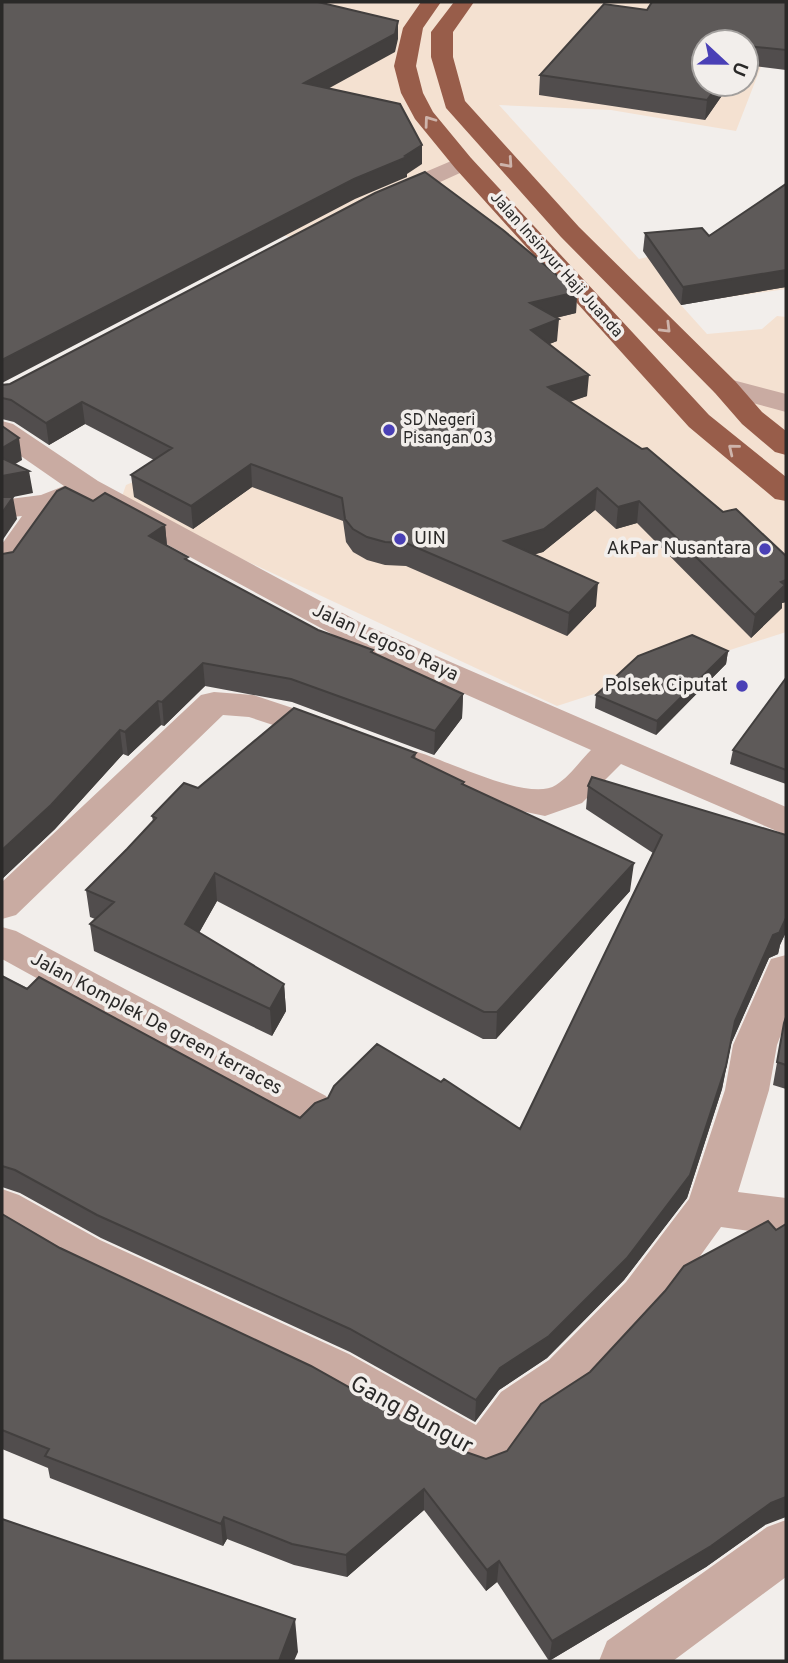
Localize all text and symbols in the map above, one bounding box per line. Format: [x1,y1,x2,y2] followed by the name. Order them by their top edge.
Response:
[690,28,760,98] north arrow
[725,58,753,79] text: U
[425,116,437,129] one-way arrow
[500,155,512,168] one-way arrow
[485,188,627,342] street label: Jalan Insinyur Haji Juanda
[657,319,670,332] one-way arrow
[403,411,493,449] place label: SD Negeri Pisangan 03
[381,422,397,438] marker: SD Negeri Pisangan 03
[729,445,741,458] one-way arrow
[414,527,446,551] place label: UIN
[392,531,408,547] marker: UIN
[607,537,751,561] place label: AkPar Nusantara
[757,541,773,557] marker: AkPar Nusantara
[308,599,462,687] street label: Jalan Legoso Raya
[604,674,728,698] place label: Polsek Ciputat
[734,678,750,694] marker: Polsek Ciputat
[26,947,286,1101] street label: Jalan Komplek De green terraces
[344,1370,478,1462] street label: Gang Bungur

